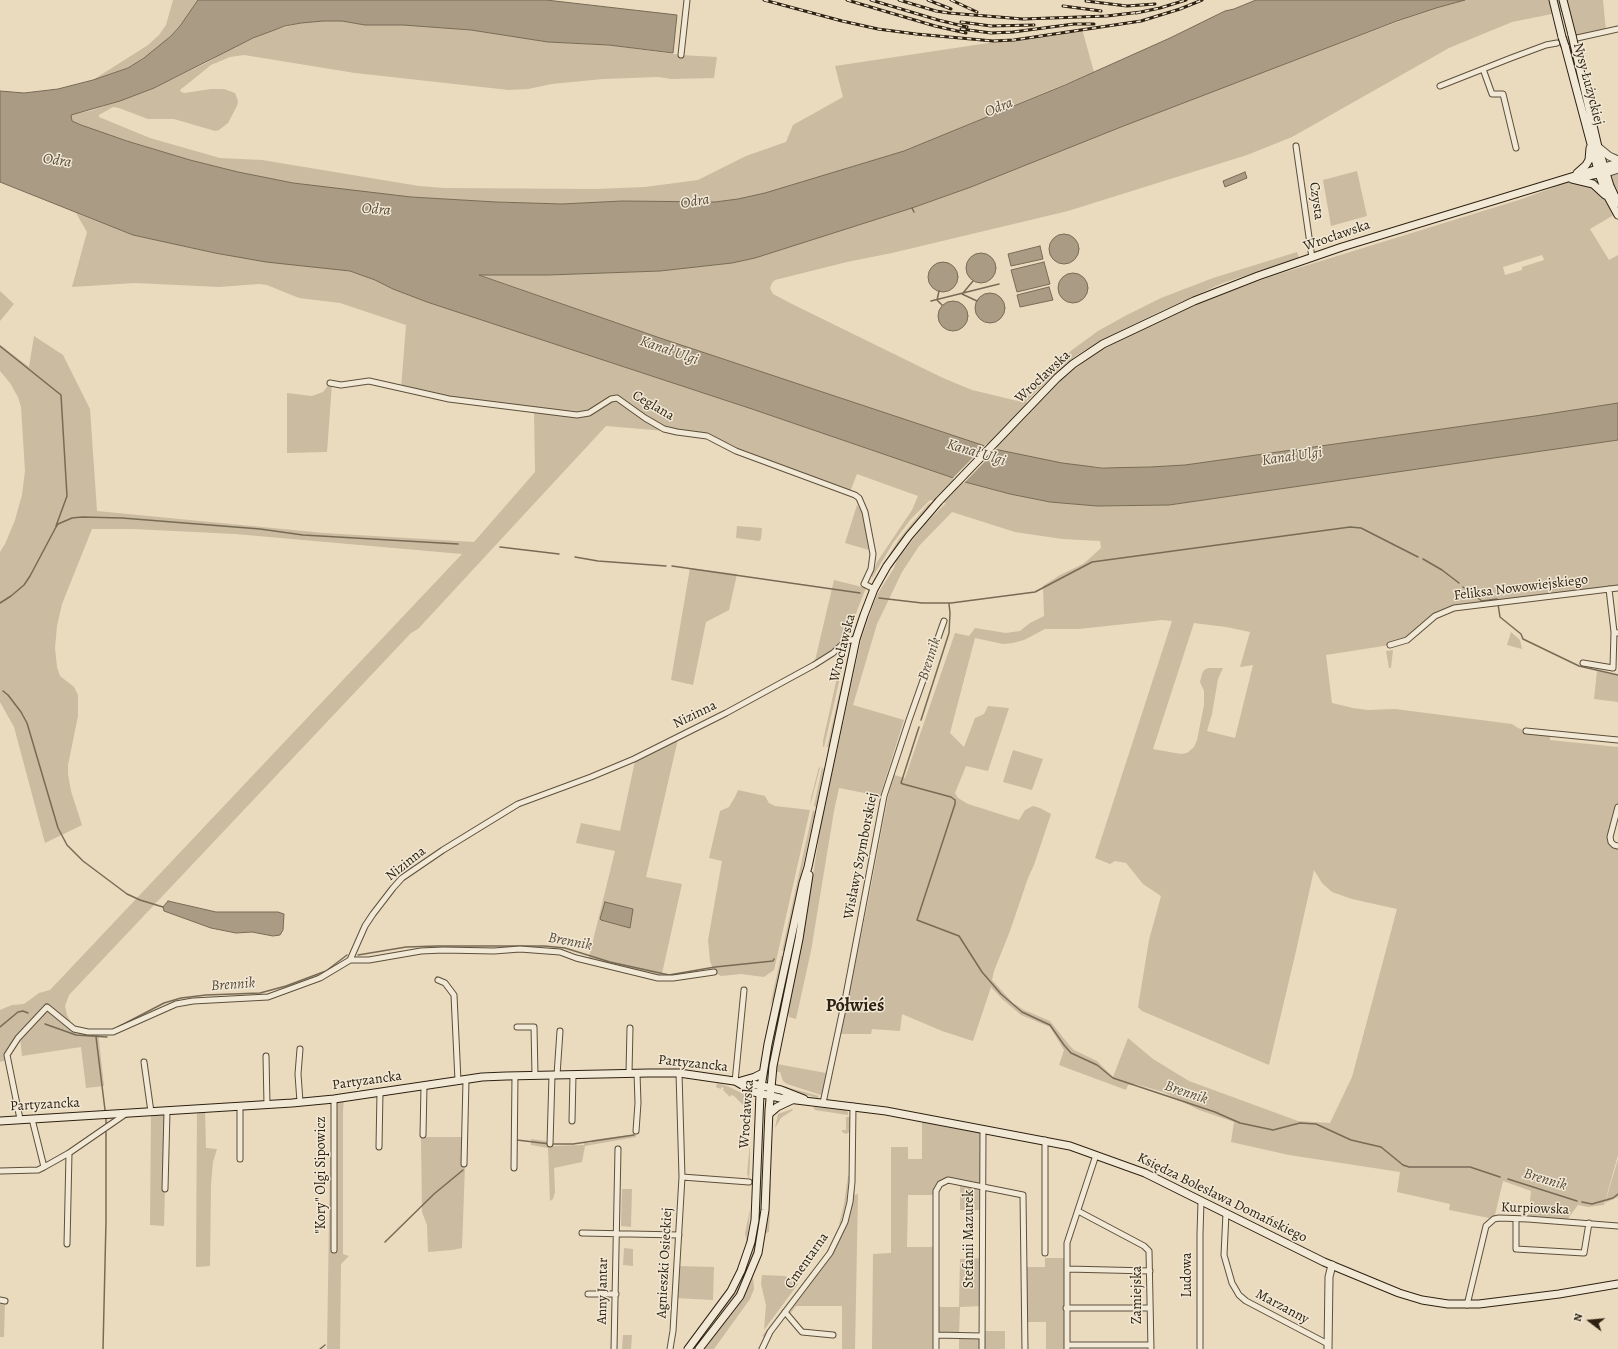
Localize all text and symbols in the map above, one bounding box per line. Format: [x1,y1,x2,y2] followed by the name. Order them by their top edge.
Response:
[1569,41,1607,127] street label: Nysy Łużyckiej
[982,94,1016,122] water label: Odra
[41,150,73,172] water label: Odra
[1305,181,1327,221] street label: Czysta
[679,191,711,213] water label: Odra
[361,200,391,220] water label: Odra
[1301,217,1373,255] street label: Wrocławska
[637,333,701,369] water label: Kanał Ulgi
[1012,347,1074,407] street label: Wrocławska
[629,387,677,425] street label: Ceglana
[944,436,1008,470] water label: Kanał Ulgi
[1261,444,1323,470] water label: Kanał Ulgi
[1453,571,1589,605] street label: Feliksa Nowowiejskiego
[826,612,860,684] street label: Wrocławska
[915,635,945,683] water label: Brennik
[671,697,719,733] street label: Nizinna
[840,791,882,921] street label: Wisławy Szymborskiej
[383,843,429,885] street label: Nizinna
[547,929,593,955] water label: Brennik
[210,974,256,996] water label: Brennik
[826,996,884,1018] district label: Półwieś
[657,1052,729,1076] street label: Partyzancka
[331,1068,403,1094] street label: Partyzancka
[1162,1077,1210,1109] water label: Brennik
[736,1079,758,1149] street label: Wrocławska
[10,1095,80,1115] street label: Partyzancka
[314,1116,330,1234] street label: "Kory" Olgi Sipowicz
[1134,1149,1310,1247] street label: Księdza Bolesława Domańskiego
[1521,1165,1569,1195] water label: Brennik
[962,1190,978,1288] street label: Stefanii Mazurek
[1501,1199,1569,1219] street label: Kurpiowska
[654,1207,676,1319] street label: Agnieszki Osieckiej
[782,1230,832,1292] street label: Cmentarna
[1180,1252,1196,1298] street label: Ludowa
[594,1257,612,1325] street label: Anny Jantar
[1130,1266,1146,1324] street label: Zamiejska
[1252,1286,1312,1328] street label: Marzanny
[1570,1301,1610,1341] north arrow
[1570,1312,1586,1323] text: N

